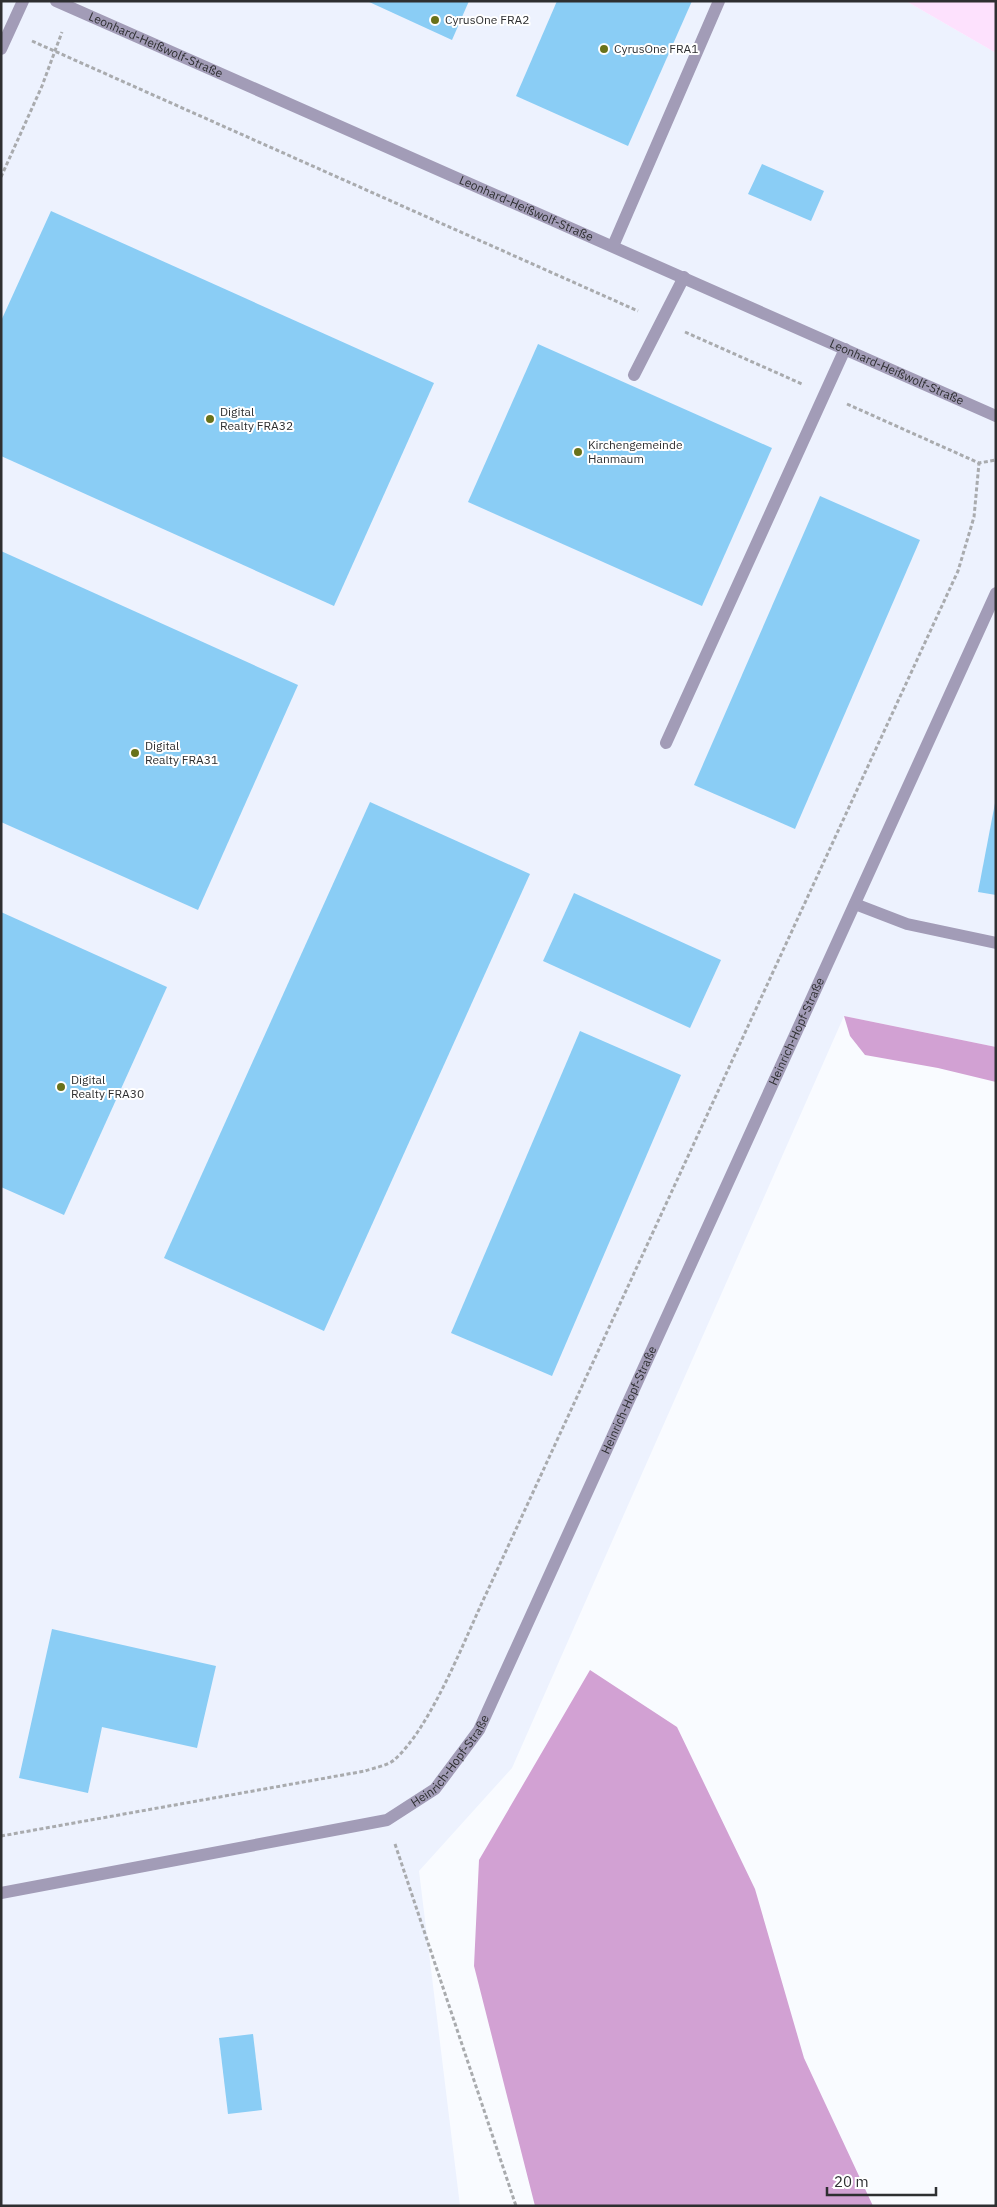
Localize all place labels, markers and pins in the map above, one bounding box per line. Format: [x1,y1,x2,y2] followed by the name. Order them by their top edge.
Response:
[445,12,530,27] place label: CyrusOne FRA2
[429,14,441,26] marker: CyrusOne FRA2
[614,41,699,56] place label: CyrusOne FRA1
[598,43,610,55] marker: CyrusOne FRA1
[220,404,293,433] place label: Digital Realty FRA32
[204,413,216,425] marker: Digital Realty FRA32
[588,437,683,466] place label: Kirchengemeinde Hanmaum
[572,446,584,458] marker: Kirchengemeinde Hanmaum
[145,738,218,767] place label: Digital Realty FRA31
[129,747,141,759] marker: Digital Realty FRA31
[71,1072,144,1101] place label: Digital Realty FRA30
[55,1081,67,1093] marker: Digital Realty FRA30

